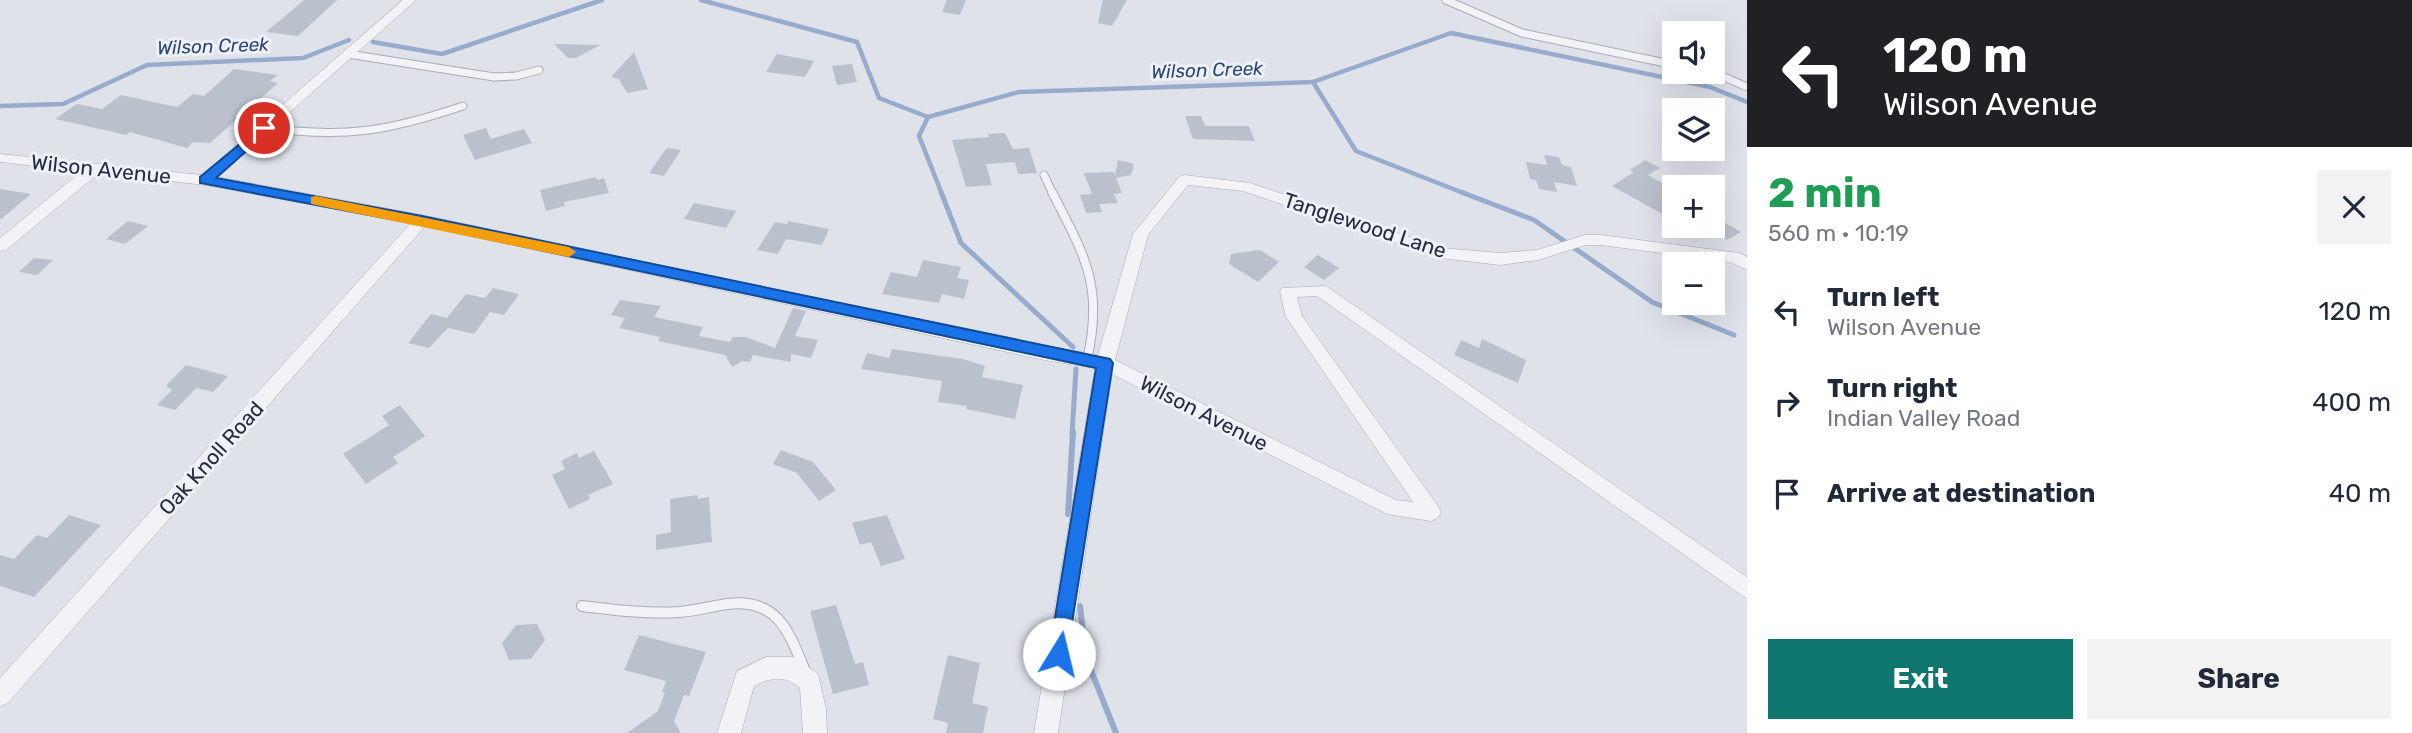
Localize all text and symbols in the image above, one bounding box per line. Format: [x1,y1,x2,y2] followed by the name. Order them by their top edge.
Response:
[1662,21,1725,315] map controls
[1662,21,1725,84] button: sound
[1883,26,2028,84] text: 120 m
[1768,28,1859,119] icon: left
[157,33,269,59] water label: Wilson Creek
[1151,57,1263,83] water label: Wilson Creek
[1883,85,2097,123] text: Wilson Avenue
[234,98,294,158] pin
[1662,98,1725,161] button: layers
[245,109,283,147] icon: arrive
[30,149,172,189] street label: Wilson Avenue
[1768,168,1882,218] text: 2 min
[2317,170,2391,244] button: close
[1662,175,1725,238] button: +
[1280,187,1450,263] street label: Tanglewood Lane
[1768,219,1909,247] text: 560 m · 10:19
[1662,252,1725,315] button: −
[1827,282,1939,313] text: Turn left
[1768,293,1806,331] icon: left
[2319,296,2391,327] text: 120 m
[1827,313,1981,341] text: Wilson Avenue
[1136,370,1272,456] street label: Wilson Avenue
[1827,373,1957,404] text: Turn right
[1768,384,1806,422] icon: right
[2312,387,2391,418] text: 400 m
[153,396,269,520] street label: Oak Knoll Road
[1827,404,2020,432] text: Indian Valley Road
[1768,475,1806,513] icon: arrive
[1827,478,2095,509] text: Arrive at destination
[2329,478,2391,509] text: 40 m
[1022,617,1096,691] position arrow
[1768,639,2073,719] button: Exit
[2087,639,2391,719] button: Share

